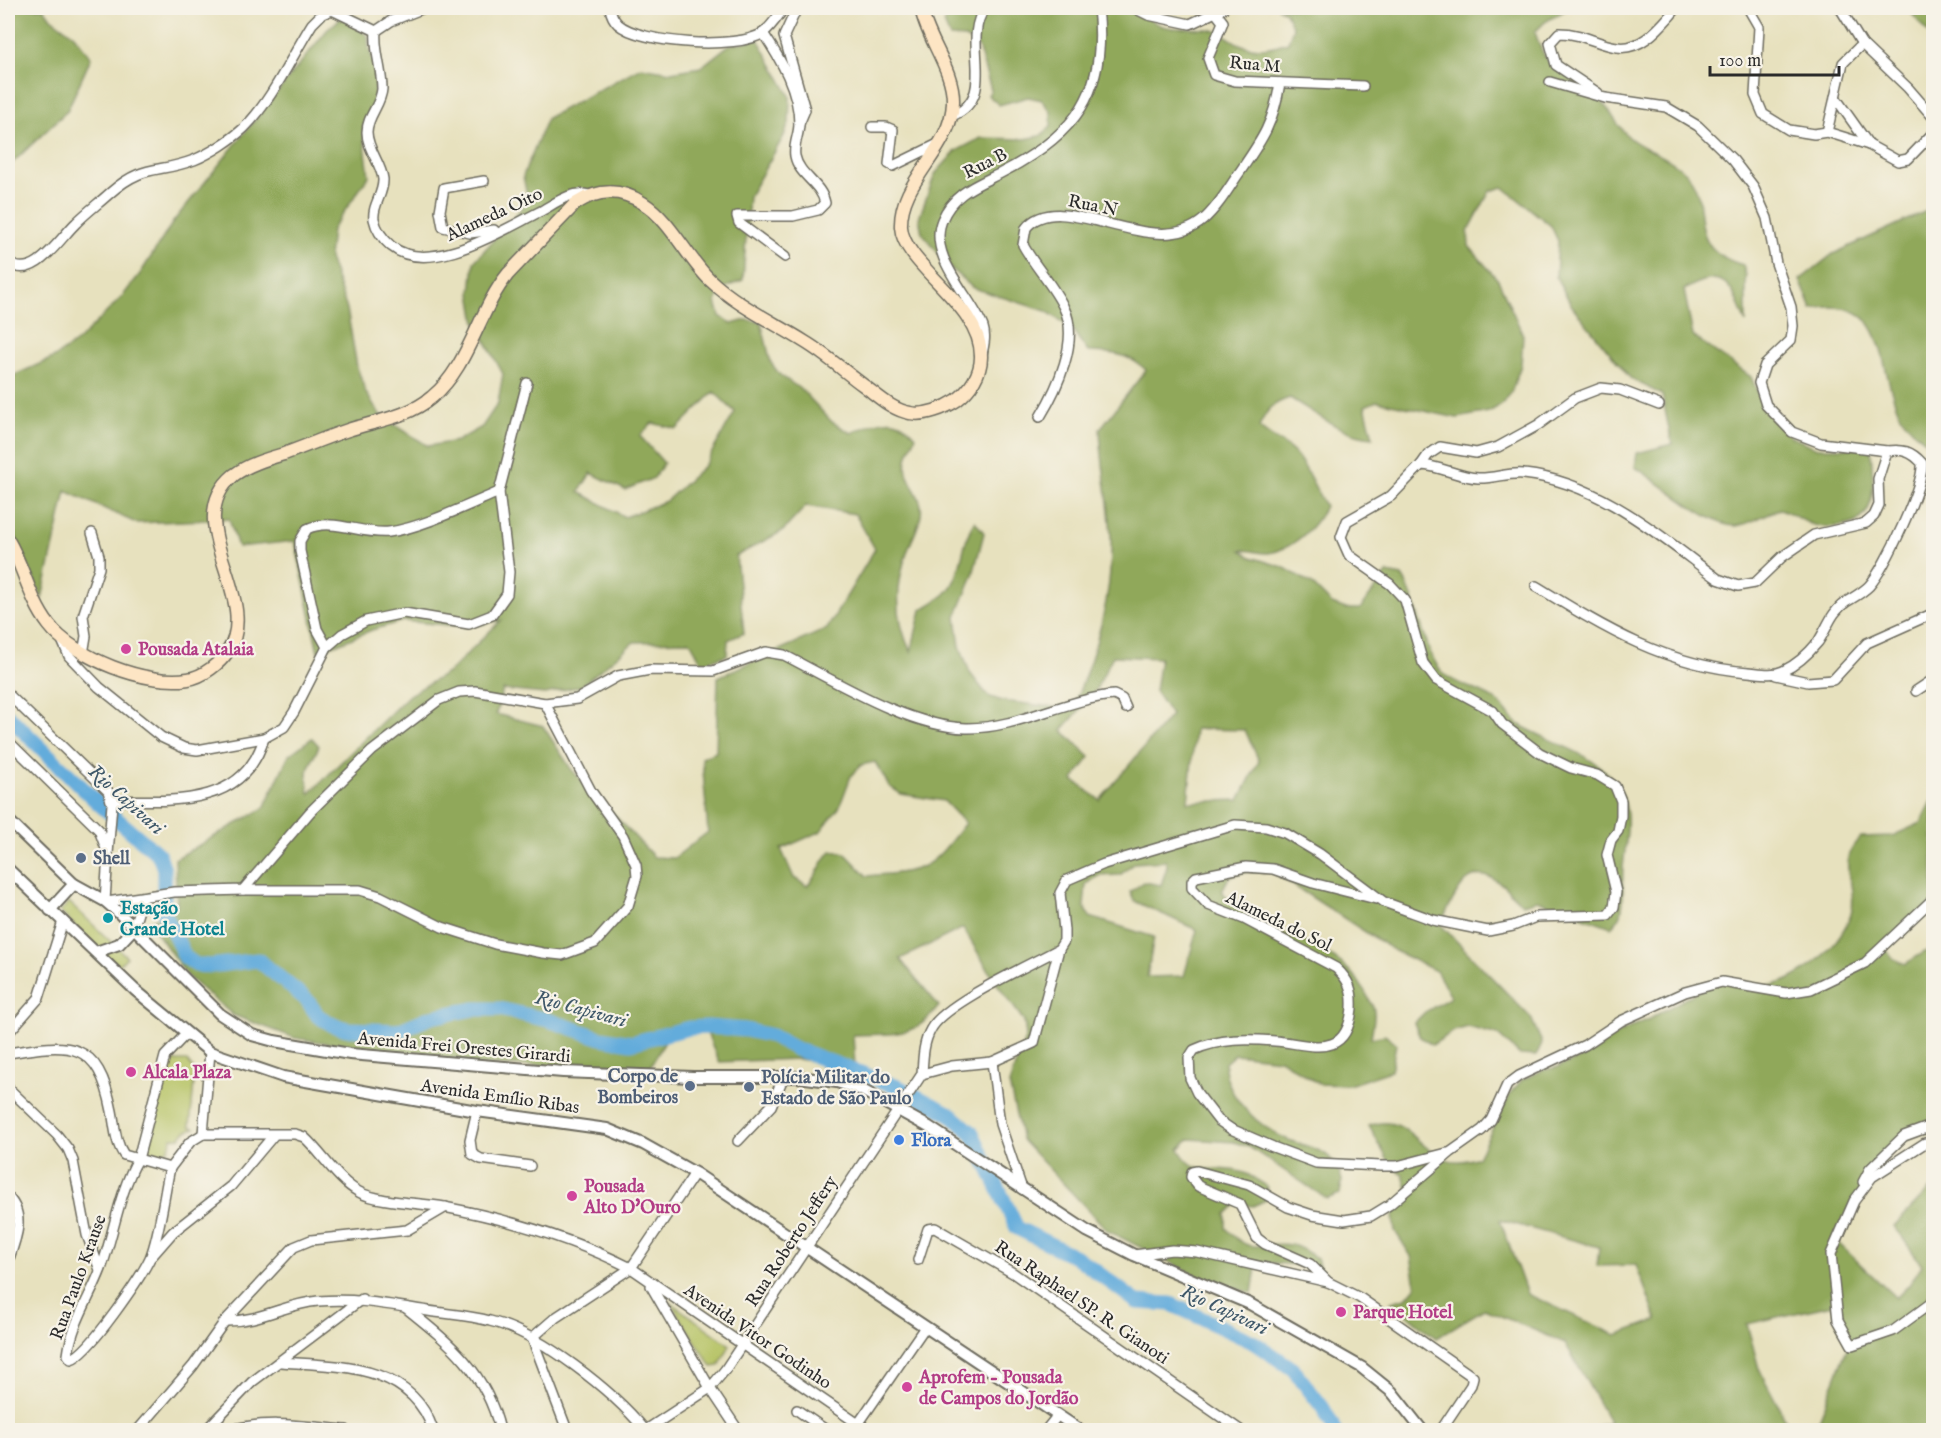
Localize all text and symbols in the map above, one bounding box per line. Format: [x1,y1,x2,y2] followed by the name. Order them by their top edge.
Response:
[1710,39,1839,77] scale bar
[1719,50,1761,73] text: 100 m
[1228,52,1282,79] street label: Rua M
[960,143,1012,185] street label: Rua B
[442,183,547,248] street label: Alameda Oito
[1066,190,1120,223] street label: Rua N
[138,639,255,662] place label: Pousada Atalaia
[119,642,133,656] marker: Pousada Atalaia
[83,759,170,842] water label: Rio Capivari
[93,848,131,871] place label: Shell
[74,851,88,865] marker: Shell
[1221,886,1335,958] street label: Alameda do Sol
[120,898,225,942] place label: Estação Grande Hotel
[101,911,115,925] marker: Estação Grande Hotel
[532,985,630,1034] water label: Rio Capivari
[355,1028,572,1069] street label: Avenida Frei Orestes Girardi
[142,1062,233,1085] place label: Alcala Plaza
[124,1065,138,1079] marker: Alcala Plaza
[597,1066,679,1110] place label: Corpo de Bombeiros
[761,1067,912,1111] place label: Polícia Militar do Estado de São Paulo
[418,1075,581,1120] street label: Avenida Emílio Ribas
[683,1079,697,1093] marker: Corpo de Bombeiros
[742,1080,756,1094] marker: Polícia Militar do Estado de São Paulo
[911,1130,953,1153] place label: Flora
[892,1133,906,1147] marker: Flora
[741,1172,843,1312] street label: Rua Roberto Jeffery
[583,1176,681,1220] place label: Pousada Alto D'Ouro
[565,1189,579,1203] marker: Pousada Alto D'Ouro
[46,1212,113,1343] street label: Rua Paulo Krause
[989,1236,1173,1370] street label: Rua Raphael SP. R. Gianoti
[678,1279,836,1395] street label: Avenida Vitor Godinho
[1177,1279,1273,1342] water label: Rio Capivari
[1353,1302,1453,1325] place label: Parque Hotel
[1334,1305,1348,1319] marker: Parque Hotel
[918,1367,1079,1411] place label: Aprofem - Pousada de Campos do Jordão
[900,1380,914,1394] marker: Aprofem - Pousada de Campos do Jordão

